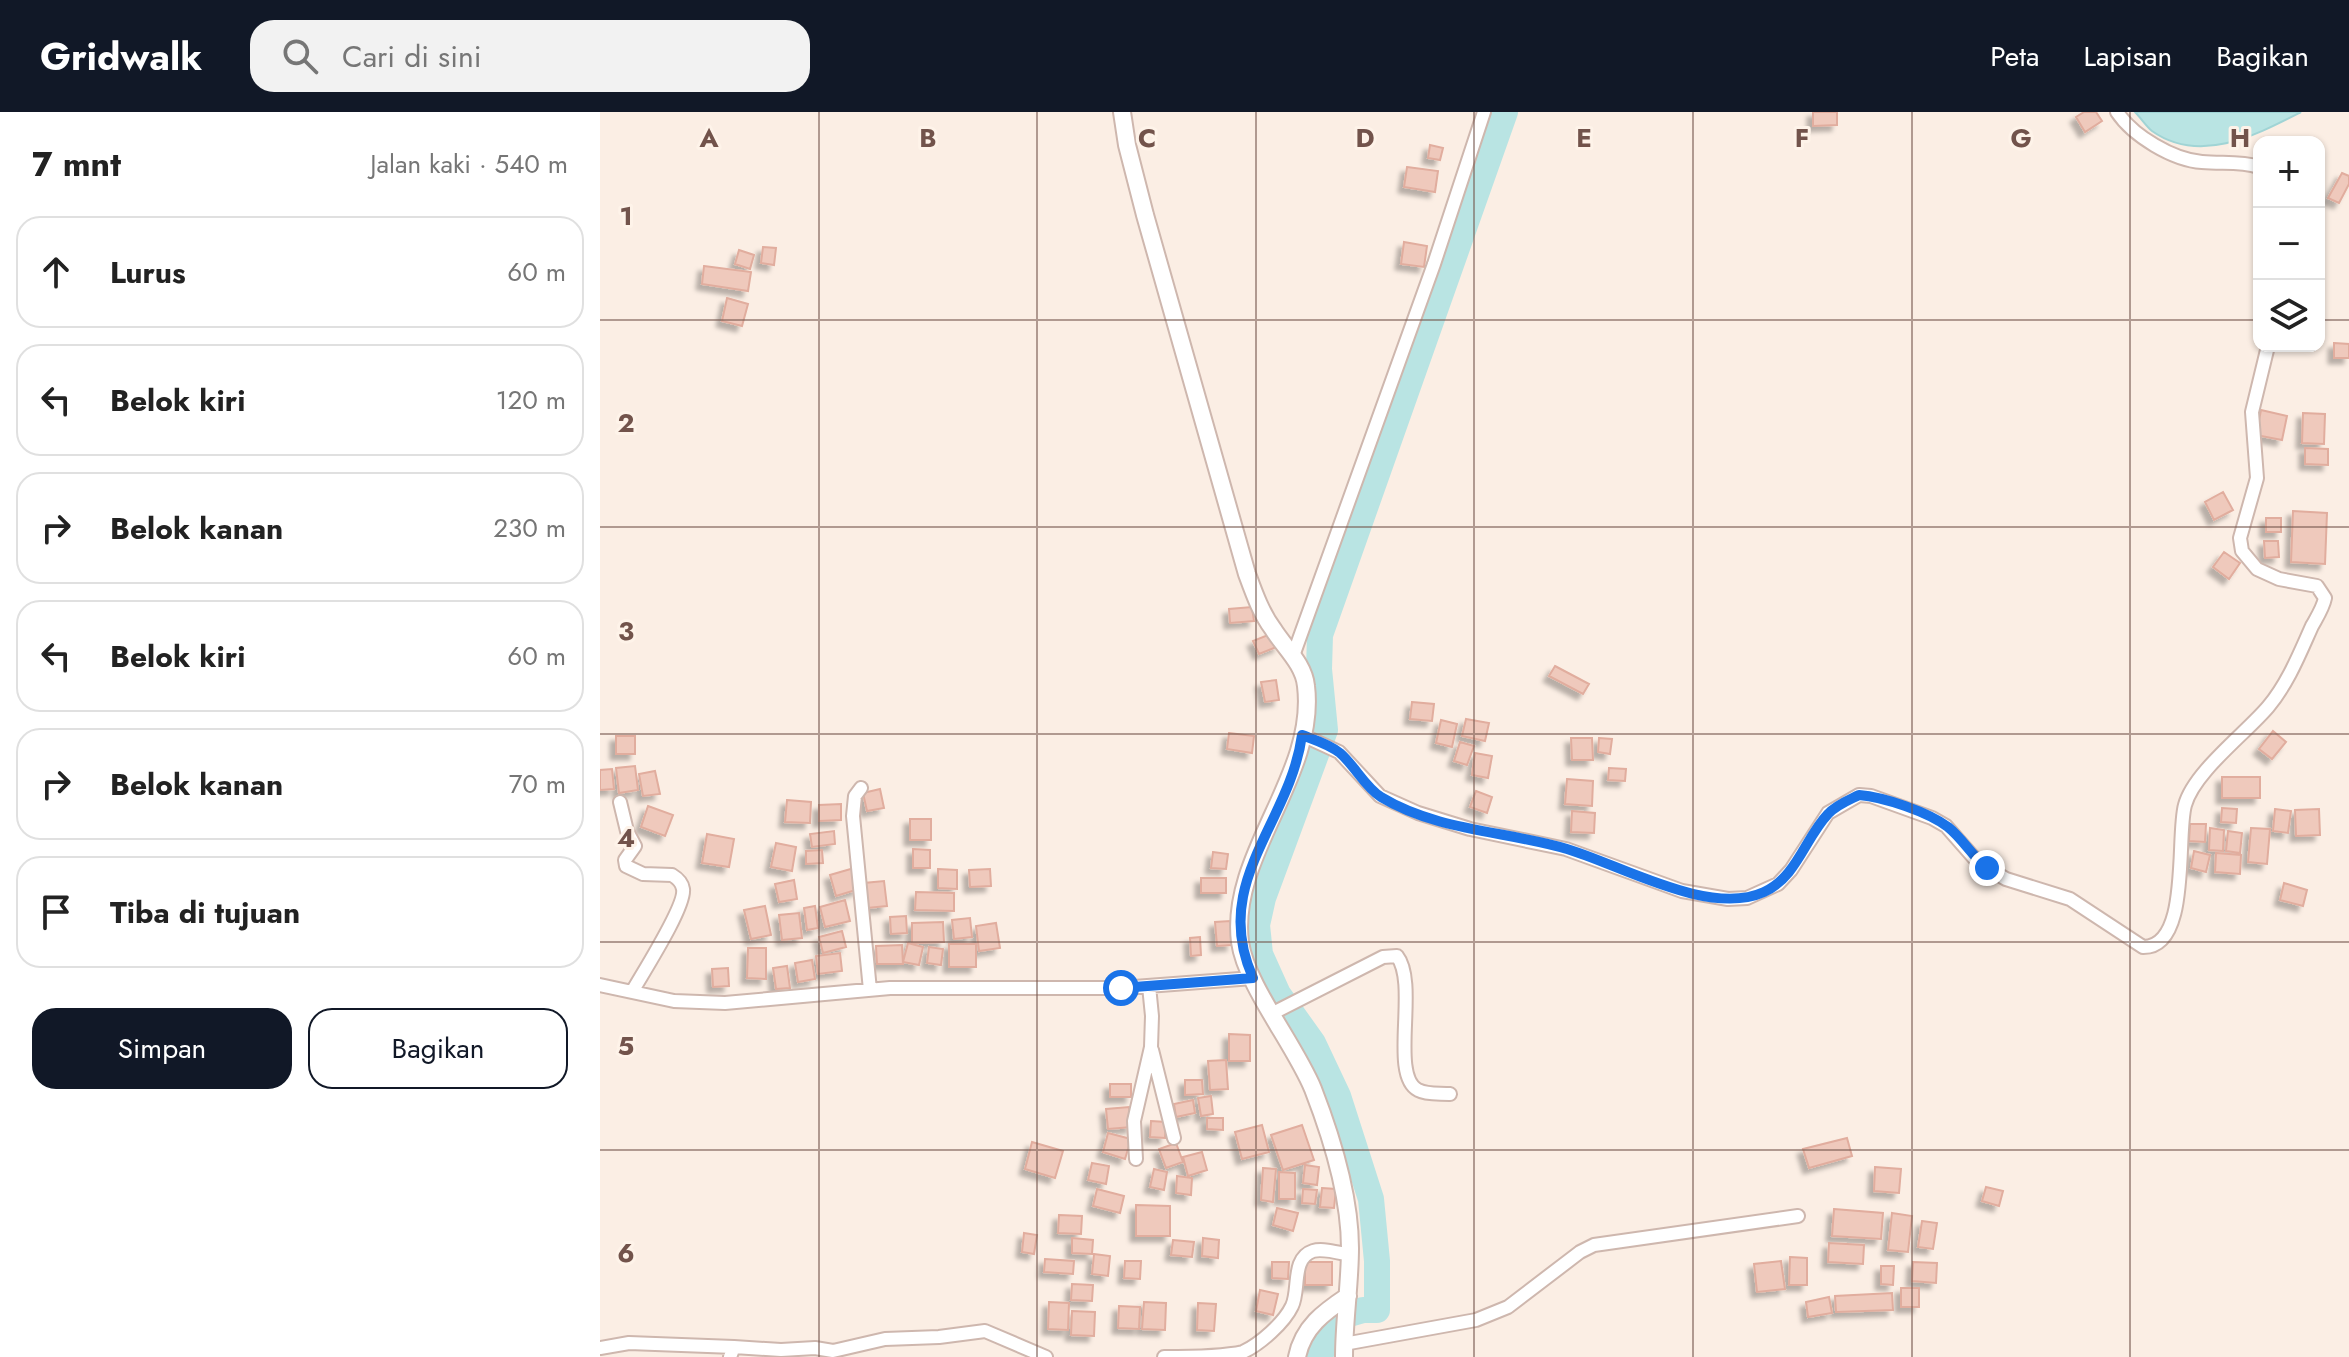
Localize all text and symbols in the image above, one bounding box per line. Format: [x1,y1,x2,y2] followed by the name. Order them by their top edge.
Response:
[250,20,810,92] search box
[40,29,202,84] text: Gridwalk
[278,34,322,78] icon: search
[342,35,482,78] text: Cari di sini
[1990,36,2039,77] text: Peta
[2083,36,2172,77] text: Lapisan
[2216,36,2309,77] text: Bagikan
[698,119,719,157] text: A
[919,119,937,157] text: B
[1138,119,1156,157] text: C
[1355,119,1375,157] text: D
[1576,119,1592,157] text: E
[1795,119,1809,157] text: F
[2010,119,2032,157] text: G
[2230,119,2250,157] text: H
[2253,136,2325,352] map controls
[2253,136,2325,208] button: +
[32,140,121,189] text: 7 mnt
[370,145,568,183] text: Jalan kaki · 540 m
[619,197,633,235] text: 1
[2253,208,2325,280] button: −
[34,250,78,294] icon: ahead
[110,251,186,294] text: Lurus
[507,253,566,291] text: 60 m
[2253,280,2325,352] button: layers
[34,378,78,422] icon: left
[110,379,245,422] text: Belok kiri
[496,381,566,419] text: 120 m
[617,404,635,442] text: 2
[34,506,78,550] icon: right
[110,507,283,550] text: Belok kanan
[493,509,566,547] text: 230 m
[618,612,634,650] text: 3
[34,634,78,678] icon: left
[110,635,245,678] text: Belok kiri
[507,637,566,675] text: 60 m
[34,762,78,806] icon: right
[110,763,283,806] text: Belok kanan
[509,765,566,803] text: 70 m
[617,819,635,857] text: 4
[1969,850,2005,886] route end
[34,890,78,934] icon: arrive
[110,891,300,934] text: Tiba di tujuan
[1103,970,1139,1006] route start
[32,1008,292,1089] button: Simpan
[308,1008,568,1089] button: Bagikan
[618,1027,634,1065] text: 5
[617,1234,635,1272] text: 6

